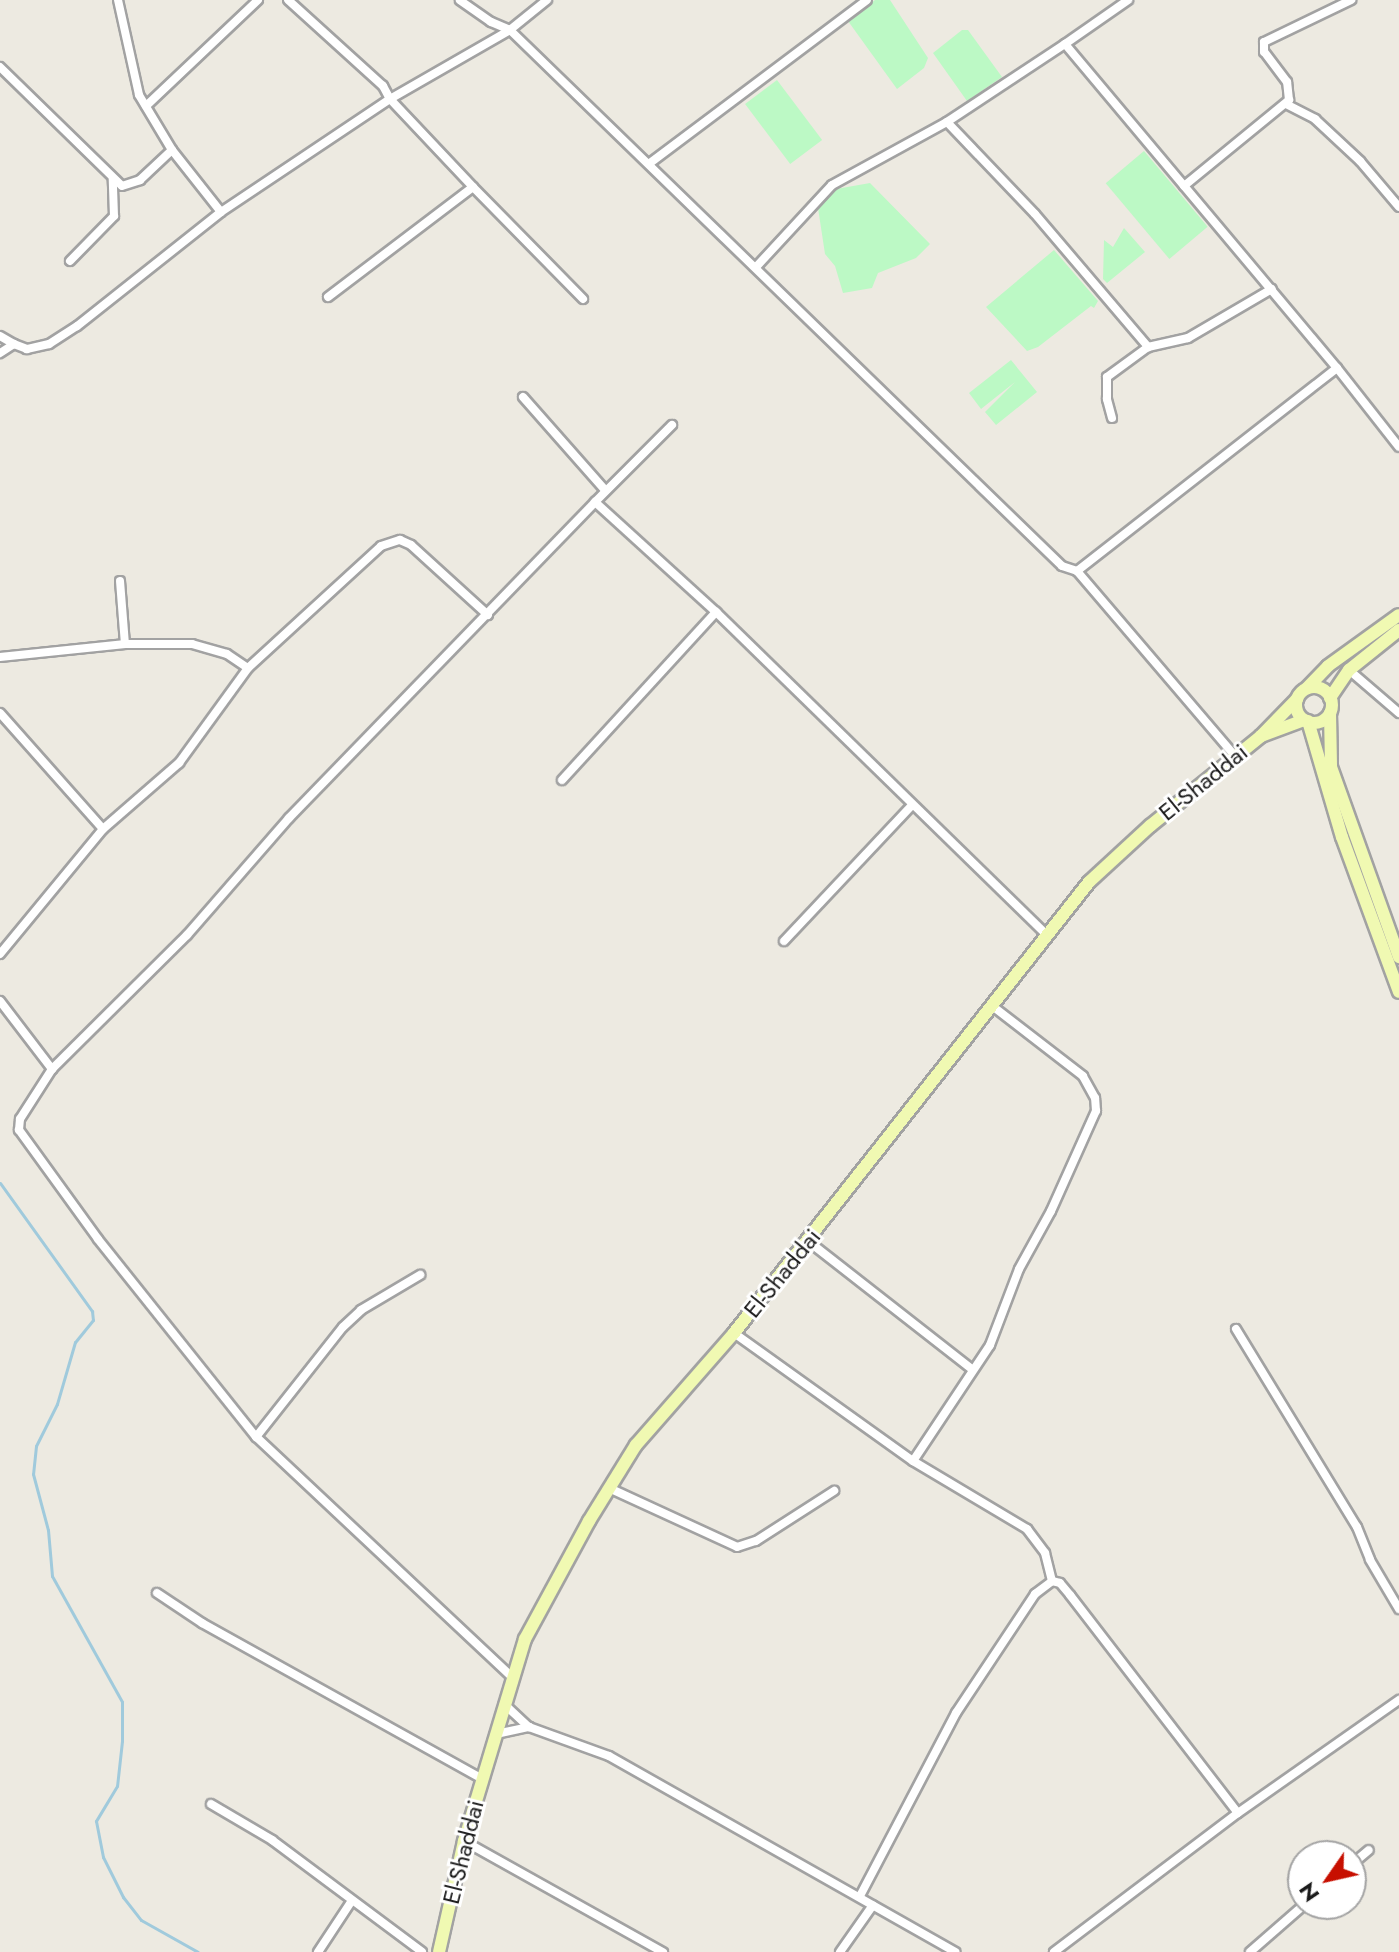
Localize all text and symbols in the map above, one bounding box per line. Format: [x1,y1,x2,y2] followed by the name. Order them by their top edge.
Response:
[1153,737,1253,827] street label: El-Shaddai
[737,1223,827,1323] street label: El-Shaddai
[436,1797,490,1907] street label: El-Shaddai
[1287,1840,1367,1920] north arrow
[1291,1876,1327,1908] text: N

